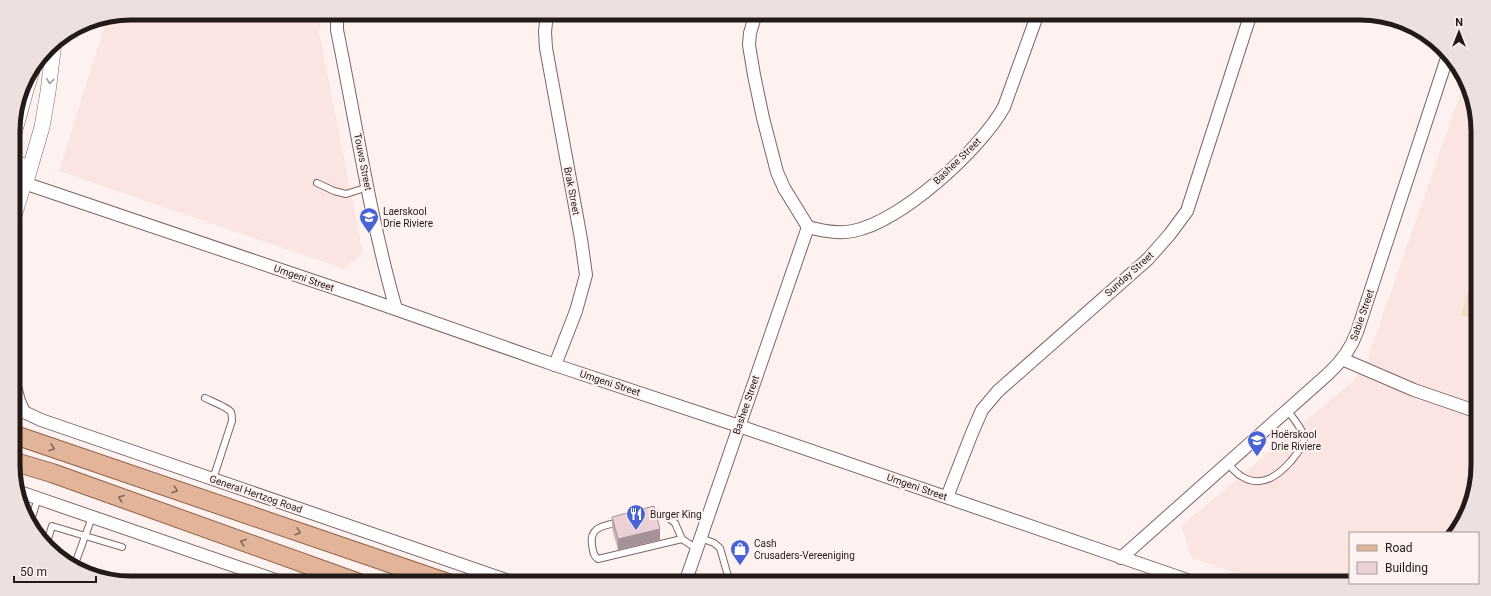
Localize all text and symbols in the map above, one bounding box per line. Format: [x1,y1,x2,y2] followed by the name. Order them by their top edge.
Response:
[1439,12,1479,52] north arrow
[1455,16,1463,29] text: N
[45,78,54,84] one-way arrow
[352,132,374,192] street label: Touws Street
[931,136,983,186] street label: Bashee Street
[562,166,582,216] street label: Brak Street
[358,206,380,234] school or university icon: Laerskool Drie Riviere
[383,206,433,229] place label: Laerskool Drie Riviere
[1102,249,1156,299] street label: Sunday Street
[272,263,336,293] street label: Umgeni Street
[1348,288,1376,342] street label: Sabie Street
[578,368,642,398] street label: Umgeni Street
[731,374,761,436] street label: Bashee Street
[1246,429,1268,457] school or university icon: Hoërskool Drie Riviere
[1271,429,1321,452] place label: Hoërskool Drie Riviere
[48,443,55,451] one-way arrow
[885,472,949,502] street label: Umgeni Street
[208,473,304,515] street label: General Hertzog Road
[171,485,178,493] one-way arrow
[118,494,125,503] one-way arrow
[625,503,647,531] restaurant icon: Burger King
[650,509,702,520] place label: Burger King
[294,527,301,535] one-way arrow
[1349,532,1479,584] legend
[240,538,247,546] one-way arrow
[729,538,751,566] shop icon: Cash Crusaders-Vereeniging
[754,538,855,561] place label: Cash Crusaders-Vereeniging
[1385,541,1413,555] text: Road
[14,558,96,584] scale bar
[1385,561,1428,575] text: Building
[20,565,47,579] text: 50 m

